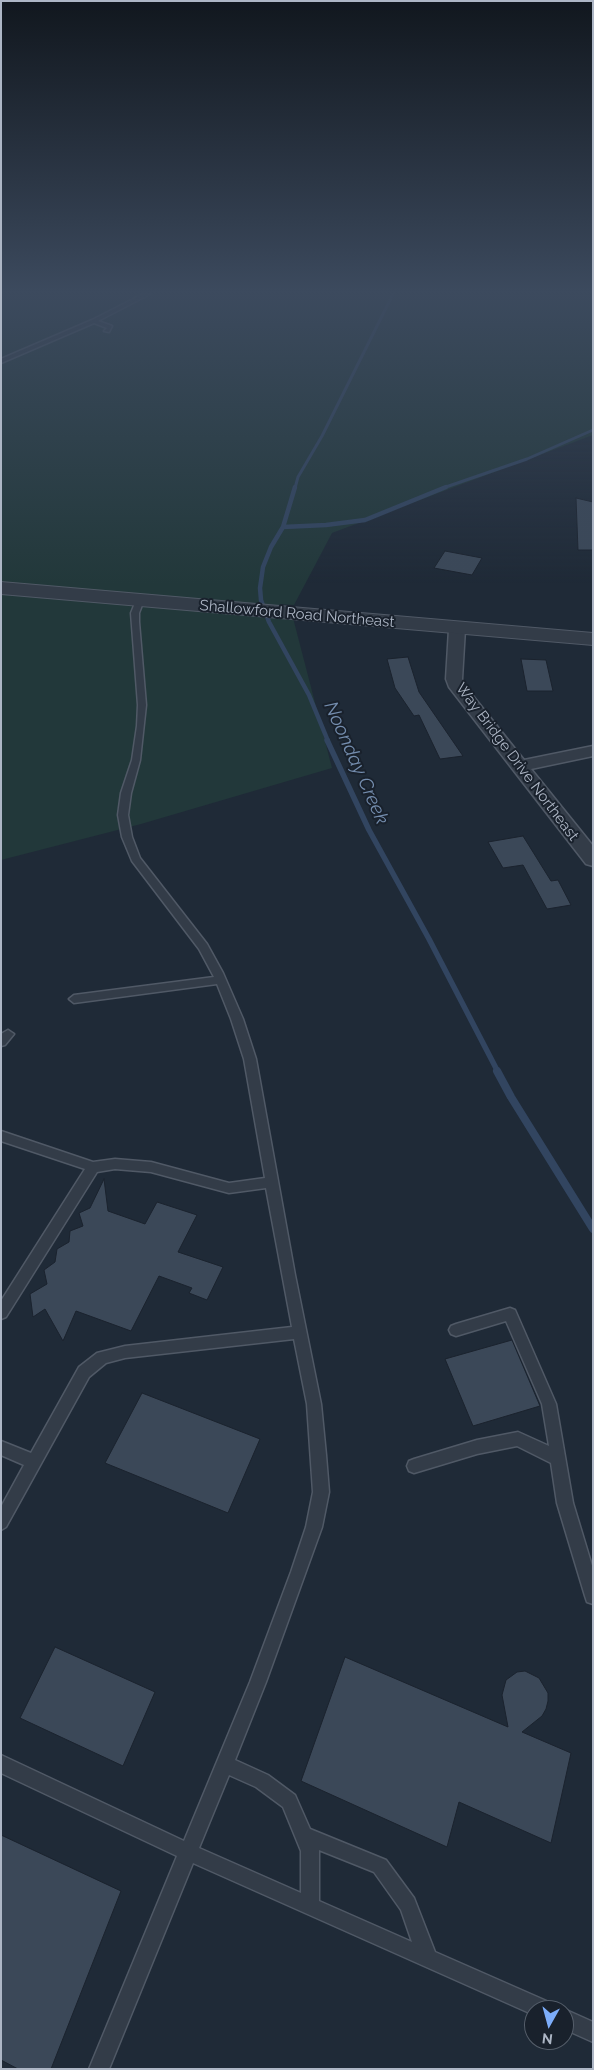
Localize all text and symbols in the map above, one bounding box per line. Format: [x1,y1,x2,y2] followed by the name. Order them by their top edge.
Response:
[199,597,395,631] street label: Shallowford Road Northeast
[452,680,582,844] street label: Way Bridge Drive Northeast
[319,698,393,828] water label: Noonday Creek
[524,2000,574,2050] north arrow
[541,2030,554,2047] text: N

